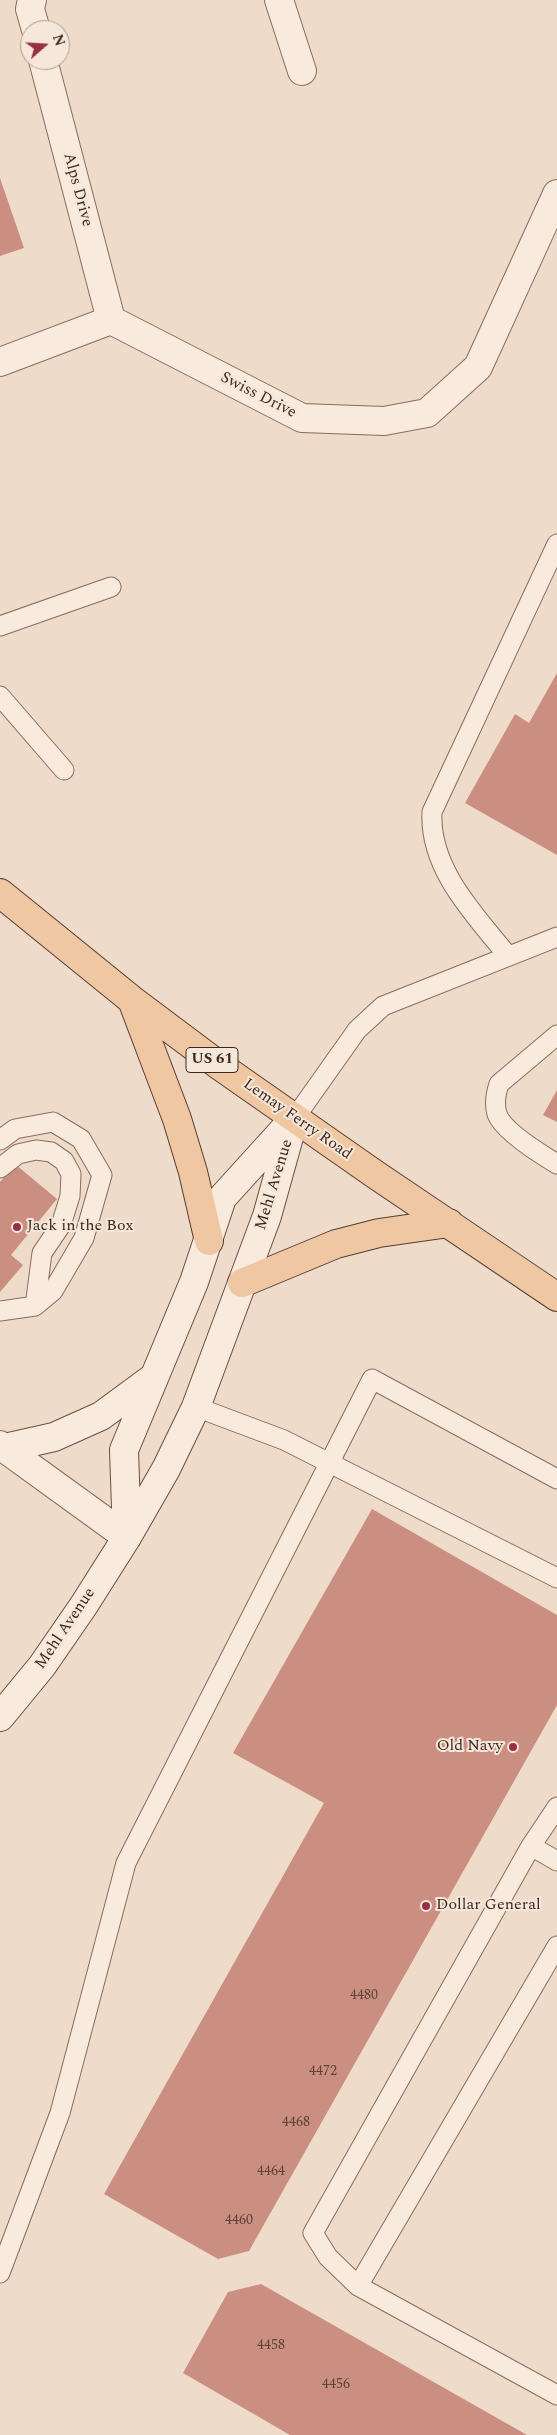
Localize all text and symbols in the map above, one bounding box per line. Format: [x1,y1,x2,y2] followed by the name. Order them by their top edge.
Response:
[20,20,70,70] north arrow
[47,31,70,49] text: N
[58,151,96,229] street label: Alps Drive
[217,369,299,423] street label: Swiss Drive
[186,1048,238,1072] road number: US 61
[239,1075,355,1165] street label: Lemay Ferry Road
[252,1137,298,1233] street label: Mehl Avenue
[27,1217,133,1237] place label: Jack in the Box
[11,1221,23,1233] marker: Jack in the Box
[32,1585,100,1673] street label: Mehl Avenue
[437,1737,503,1757] place label: Old Navy
[507,1741,519,1753] marker: Old Navy
[436,1896,541,1916] place label: Dollar General
[420,1900,432,1912] marker: Dollar General
[350,1988,378,2004] house number: 4480
[309,2064,337,2080] house number: 4472
[282,2115,310,2131] house number: 4468
[257,2164,285,2180] house number: 4464
[225,2213,253,2229] house number: 4460
[257,2338,285,2354] house number: 4458
[322,2377,350,2393] house number: 4456

